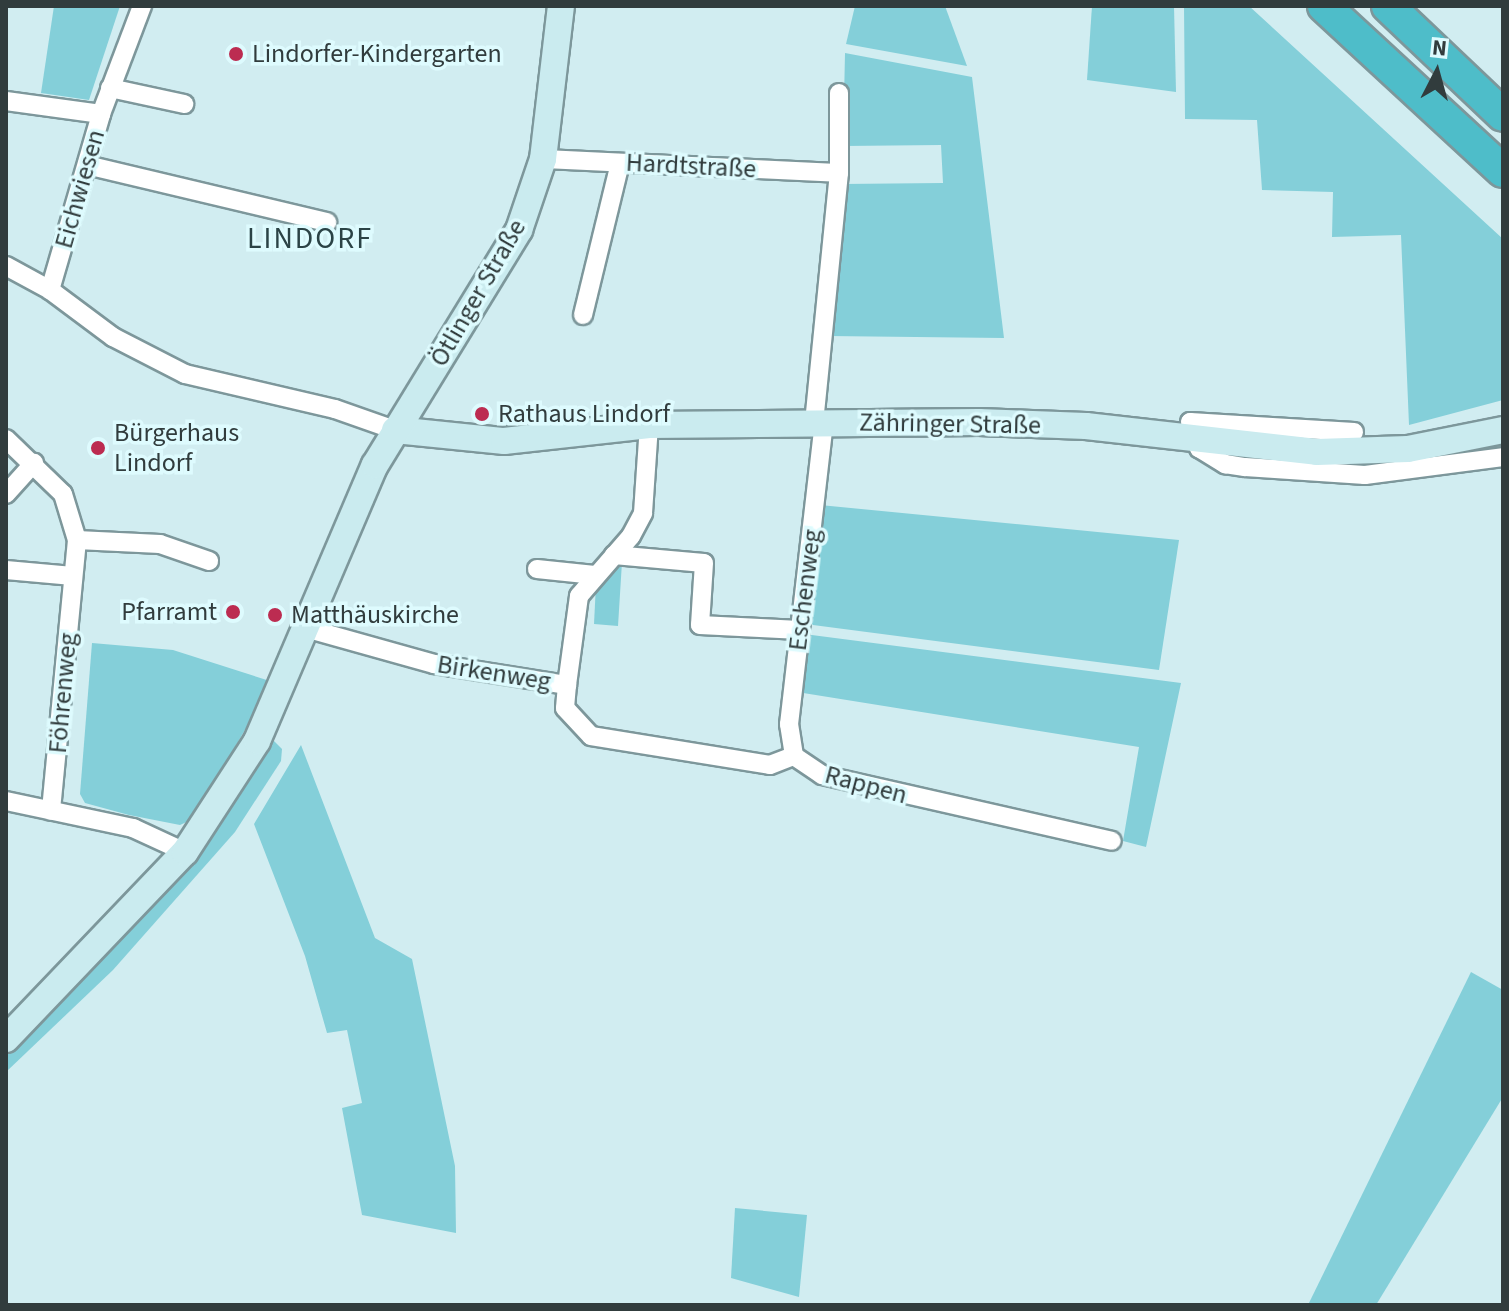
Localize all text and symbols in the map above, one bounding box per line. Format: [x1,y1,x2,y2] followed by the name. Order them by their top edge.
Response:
[1431,31,1448,65] text: N
[1397,32,1477,112] north arrow
[252,38,502,70] place label: Lindorfer-Kindergarten
[227,45,245,63] marker: Lindorfer-Kindergarten
[48,126,112,252] street label: Eichwiesen
[625,147,757,185] street label: Hardtstraße
[423,214,533,372] street label: Ötlinger Straße
[247,221,373,257] district label: LINDORF
[498,398,670,430] place label: Rathaus Lindorf
[473,405,491,423] marker: Rathaus Lindorf
[859,407,1041,441] street label: Zähringer Straße
[114,417,239,478] place label: Bürgerhaus Lindorf
[89,439,107,457] marker: Bürgerhaus Lindorf
[782,528,828,652] street label: Eschenweg
[121,596,217,628] place label: Pfarramt
[291,599,459,631] place label: Matthäuskirche
[224,603,242,621] marker: Pfarramt
[266,606,284,624] marker: Matthäuskirche
[42,631,84,755] street label: Föhrenweg
[435,649,553,697] street label: Birkenweg
[821,759,911,811] street label: Rappen

